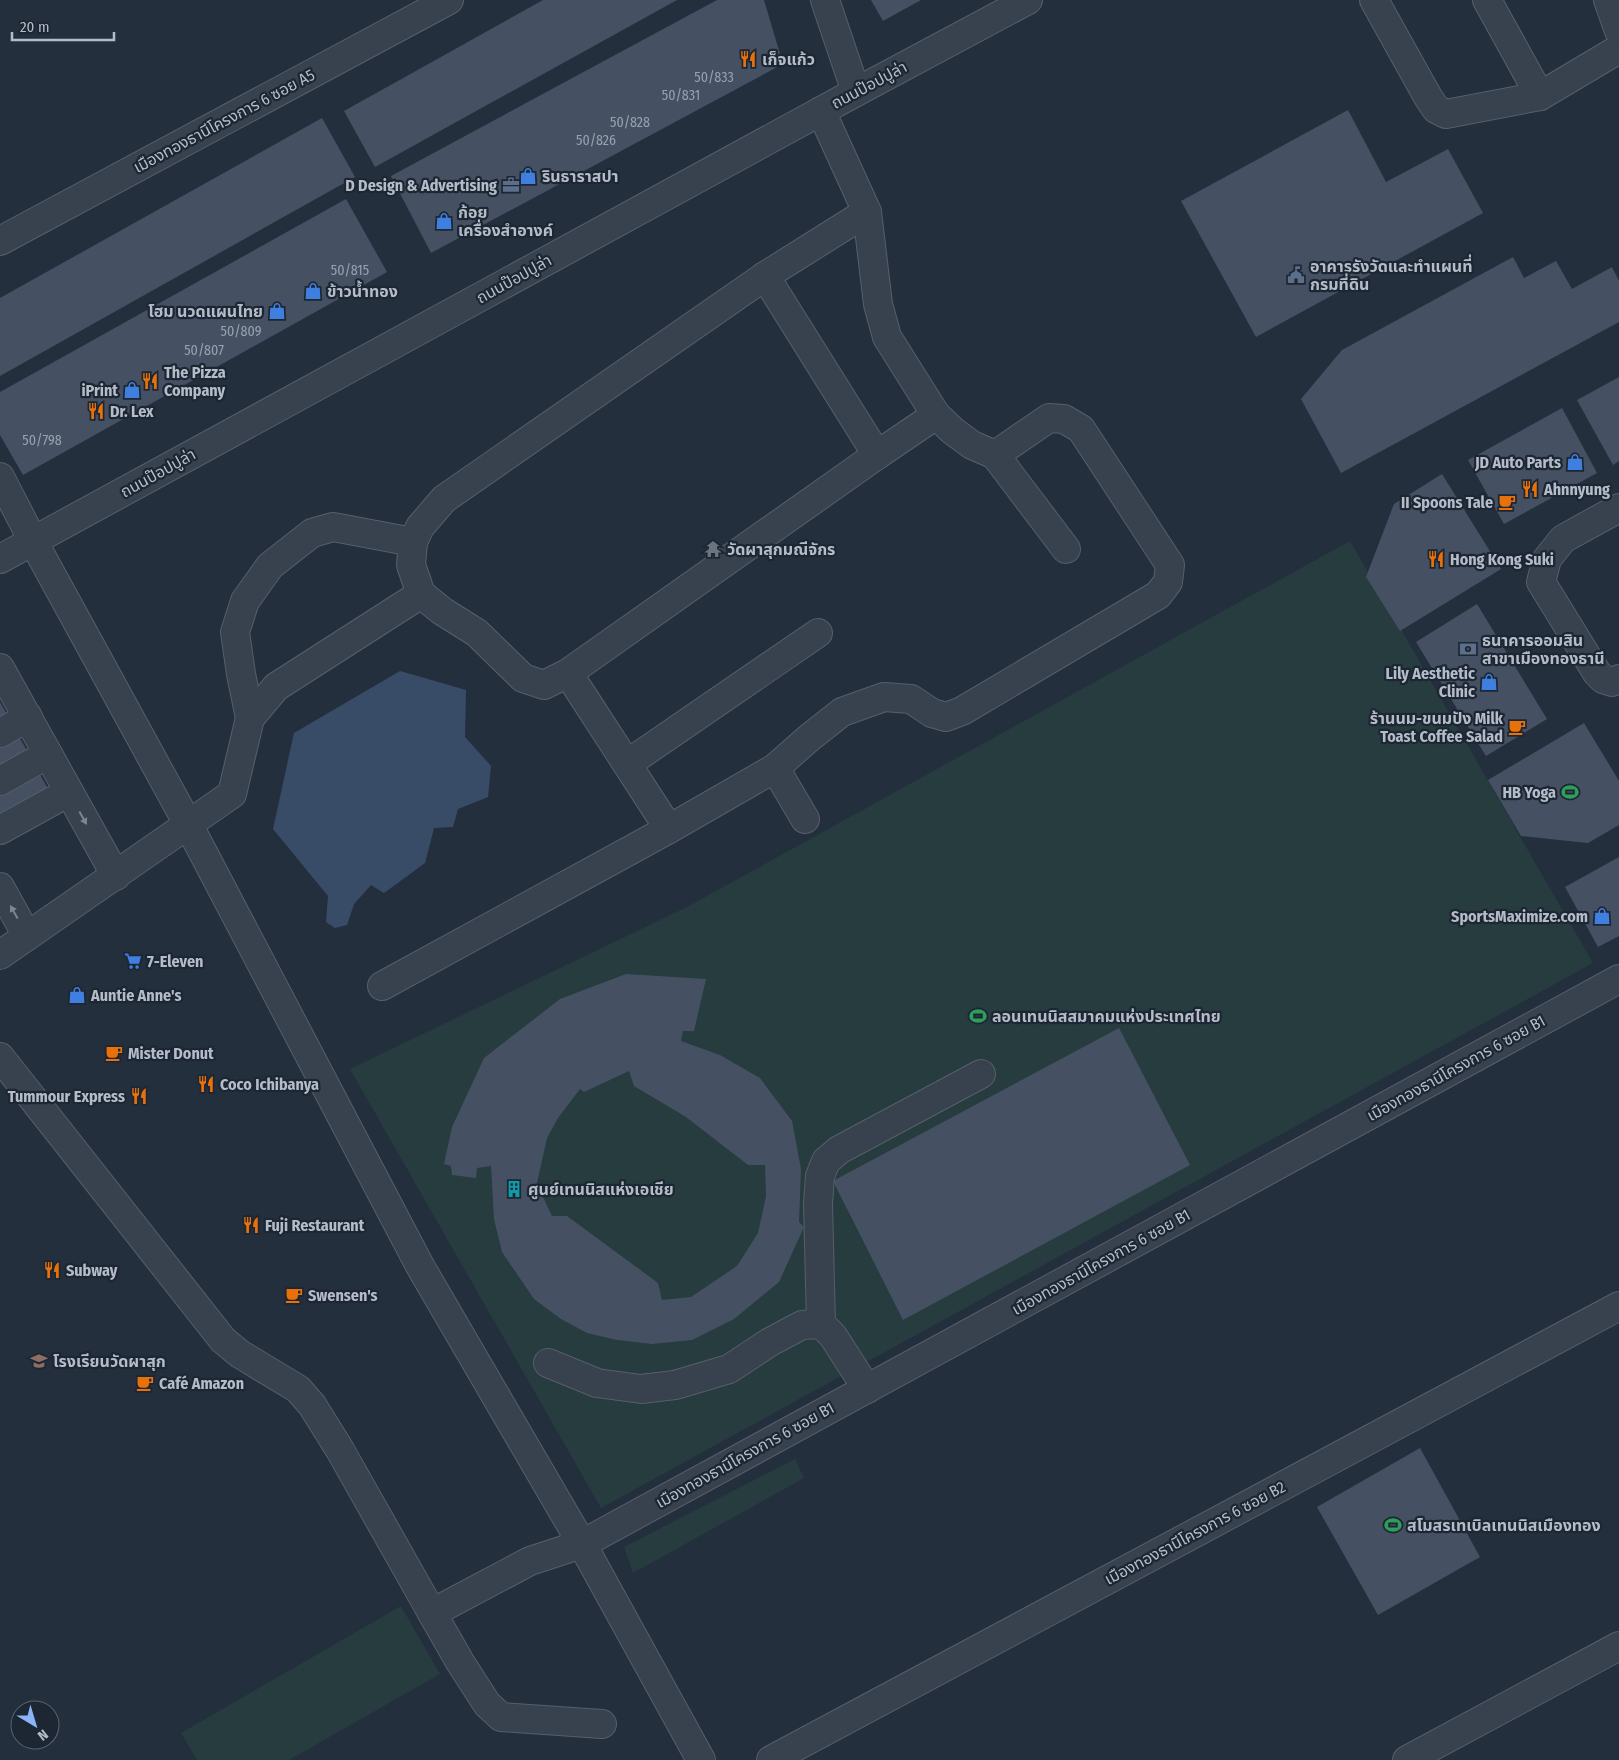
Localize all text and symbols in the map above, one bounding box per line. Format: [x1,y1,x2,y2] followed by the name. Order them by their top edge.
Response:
[12,10,115,42] scale bar
[20,18,50,36] text: 20 m
[738,49,758,69] restaurant icon: เก็จแก้ว
[762,50,815,69] place label: เก็จแก้ว
[828,57,910,113] street label: ถนนป๊อปปูล่า
[130,65,318,177] street label: เมืองทองธานีโครงการ 6 ซอย A5
[694,69,734,86] house number: 50/833
[662,87,700,104] house number: 50/831
[610,114,650,131] house number: 50/828
[576,132,616,149] house number: 50/826
[518,166,538,186] shop icon: รินธาราสปา
[541,167,619,186] place label: รินธาราสปา
[501,175,521,195] office icon: D Design & Advertising
[345,176,497,195] place label: D Design & Advertising
[458,203,553,240] place label: ก้อย เครื่องสำอางค์
[434,211,454,231] shop icon: ก้อย เครื่องสำอางค์
[473,251,555,307] street label: ถนนป๊อปปูล่า
[1310,254,1472,294] place label: อาคารรังวัดและทำแผนที่ กรมที่ดิน
[331,262,369,279] house number: 50/815
[1286,265,1306,285] public building icon: อาคารรังวัดและทำแผนที่ กรมที่ดิน
[327,280,398,301] place label: ข้าวน้ำทอง
[303,281,323,301] shop icon: ข้าวน้ำทอง
[267,301,287,321] shop icon: โฮม นวดแผนไทย
[148,302,263,321] place label: โฮม นวดแผนไทย
[221,323,262,340] house number: 50/809
[184,342,224,359] house number: 50/807
[164,363,226,400] place label: The Pizza Company
[140,371,160,391] restaurant icon: The Pizza Company
[122,380,142,400] shop icon: iPrint
[81,381,118,400] place label: iPrint
[86,401,106,421] restaurant icon: Dr. Lex
[110,402,154,421] place label: Dr. Lex
[22,432,62,449] house number: 50/798
[117,445,199,501] street label: ถนนป๊อปปูล่า
[1565,452,1585,472] shop icon: JD Auto Parts
[1474,453,1561,472] place label: JD Auto Parts
[1520,479,1540,499] restaurant icon: Ahnnyung
[1543,480,1610,499] place label: Ahnnyung
[1497,492,1517,512] cafe icon: II Spoons Tale
[1401,493,1493,512] place label: II Spoons Tale
[703,539,723,559] temple icon: วัดผาสุกมณีจักร
[727,540,835,559] place label: วัดผาสุกมณีจักร
[1426,549,1446,569] restaurant icon: Hong Kong Suki
[1450,550,1554,569] place label: Hong Kong Suki
[1482,631,1605,668] place label: ธนาคารออมสิน สาขาเมืองทองธานี
[1458,639,1478,659] bank icon: ธนาคารออมสิน สาขาเมืองทองธานี
[1386,664,1475,701] place label: Lily Aesthetic Clinic
[1479,672,1499,692] shop icon: Lily Aesthetic Clinic
[1370,709,1504,746] place label: ร้านนม-ขนมปัง Milk Toast Coffee Salad
[1507,717,1527,737] cafe icon: ร้านนม-ขนมปัง Milk Toast Coffee Salad
[1560,782,1580,802] sports icon: HB Yoga
[1502,783,1556,802] place label: HB Yoga
[79,811,88,824] one-way arrow
[9,905,18,918] one-way arrow
[1592,906,1612,926] shop icon: SportsMaximize.com
[1451,907,1588,926] place label: SportsMaximize.com
[123,951,143,971] supermarket icon: 7-Eleven
[147,952,203,971] place label: 7-Eleven
[67,985,87,1005] shop icon: Auntie Anne's
[90,986,181,1005] place label: Auntie Anne's
[968,1006,988,1026] sports icon: ลอนเทนนิสสมาคมแห่งประเทศไทย
[992,1007,1221,1026] place label: ลอนเทนนิสสมาคมแห่งประเทศไทย
[1364,1011,1548,1125] street label: เมืองทองธานีโครงการ 6 ซอย B1
[104,1043,124,1063] cafe icon: Mister Donut
[128,1044,214,1063] place label: Mister Donut
[196,1074,216,1094] restaurant icon: Coco Ichibanya
[220,1075,319,1094] place label: Coco Ichibanya
[129,1086,149,1106] restaurant icon: Tummour Express
[8,1087,125,1106] place label: Tummour Express
[504,1179,524,1199] building icon: ศูนย์เทนนิสแห่งเอเชีย
[528,1180,674,1200] place label: ศูนย์เทนนิสแห่งเอเชีย
[1009,1205,1193,1319] street label: เมืองทองธานีโครงการ 6 ซอย B1
[241,1215,261,1235] restaurant icon: Fuji Restaurant
[265,1216,365,1235] place label: Fuji Restaurant
[42,1260,62,1280] restaurant icon: Subway
[66,1261,118,1280] place label: Subway
[284,1285,304,1305] cafe icon: Swensen's
[308,1286,378,1305] place label: Swensen's
[29,1351,49,1371] school or university icon: โรงเรียนวัดผาสุก
[53,1352,166,1371] place label: โรงเรียนวัดผาสุก
[135,1373,155,1393] cafe icon: Café Amazon
[159,1374,244,1393] place label: Café Amazon
[653,1398,837,1512] street label: เมืองทองธานีโครงการ 6 ซอย B1
[1101,1477,1289,1589] street label: เมืองทองธานีโครงการ 6 ซอย B2
[1383,1515,1403,1535] sports icon: สโมสรเทเบิลเทนนิสเมืองทอง
[1407,1516,1601,1535] place label: สโมสรเทเบิลเทนนิสเมืองทอง
[10,1700,60,1750] north arrow
[34,1726,51,1744] text: N

